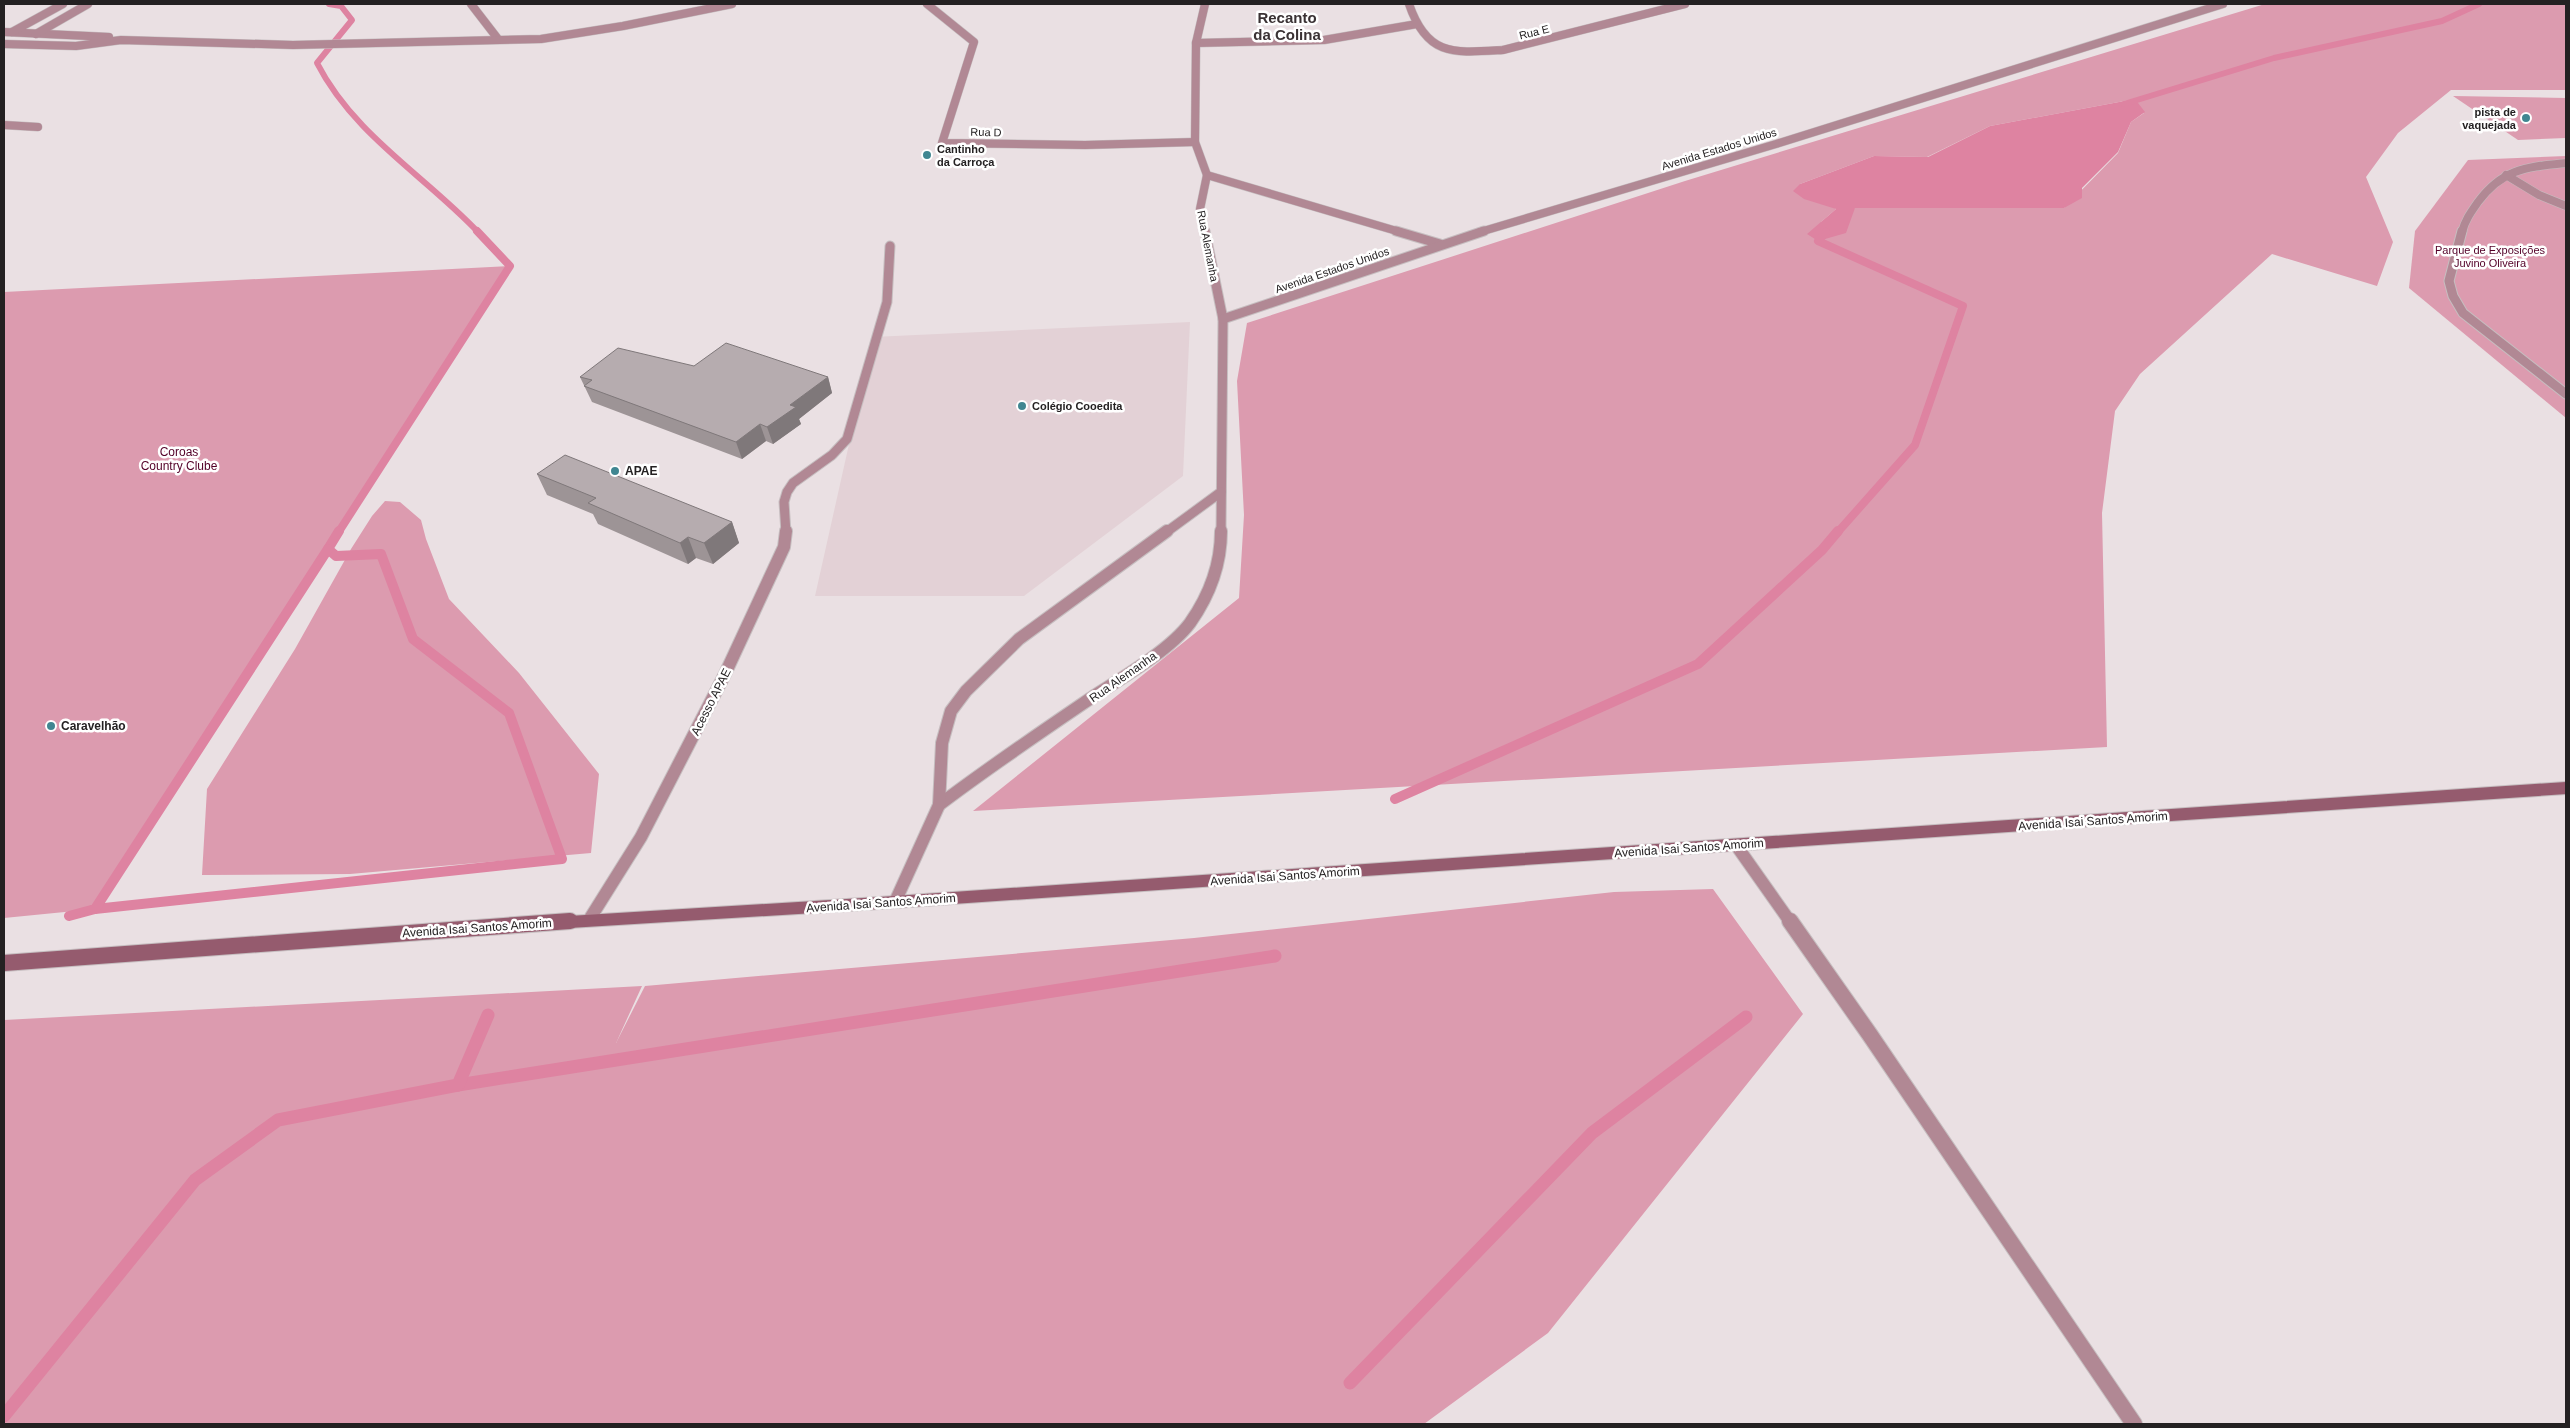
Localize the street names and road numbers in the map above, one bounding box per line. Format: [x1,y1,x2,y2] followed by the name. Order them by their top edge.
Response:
[1518,22,1550,42] street label: Rua E
[970,126,1002,138] street label: Rua D
[1660,126,1778,172] street label: Avenida Estados Unidos
[1195,209,1221,283] street label: Rua Alemanha
[1273,245,1391,295] street label: Avenida Estados Unidos
[1087,649,1160,705] street label: Rua Alemanha
[688,666,734,738] street label: Acesso APAE
[2018,809,2168,833] street label: Avenida Isai Santos Amorim
[1614,836,1764,860] street label: Avenida Isai Santos Amorim
[1210,864,1360,888] street label: Avenida Isai Santos Amorim
[806,891,956,915] street label: Avenida Isai Santos Amorim
[402,916,552,940] street label: Avenida Isai Santos Amorim

